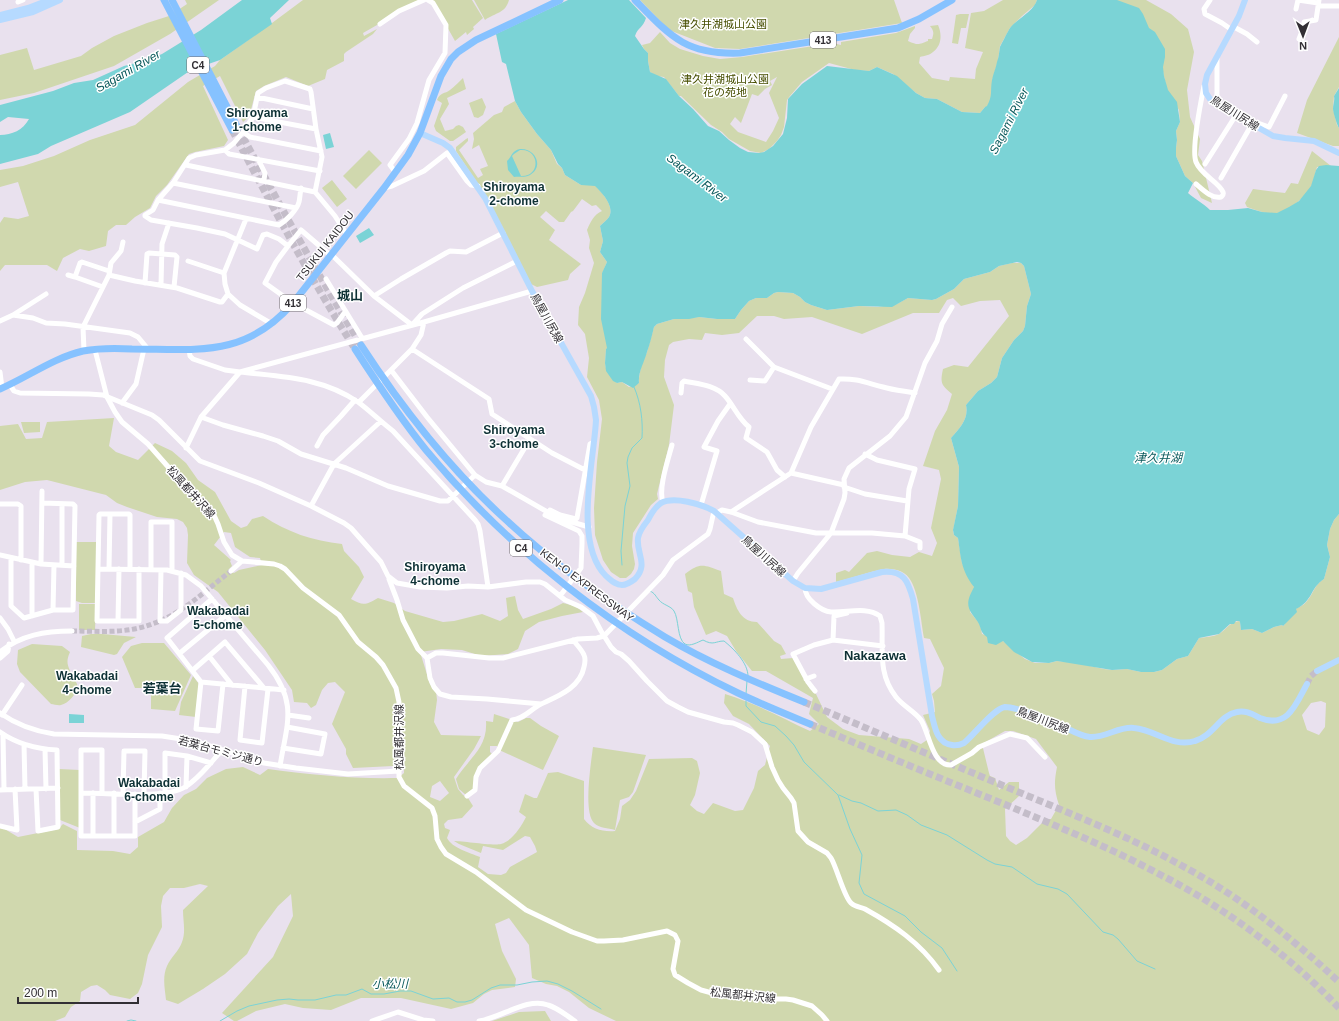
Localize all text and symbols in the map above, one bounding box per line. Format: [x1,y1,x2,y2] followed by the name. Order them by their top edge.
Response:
[1283,16,1323,56] north arrow
[679,18,767,30] park label: 津久井湖城山公園
[810,32,836,48] road number: 413
[1299,40,1307,52] text: N
[93,46,164,95] water label: Sagami River
[187,57,209,73] road number: C4
[681,73,769,98] park label: 津久井湖城山公園 花の苑地
[986,85,1032,156] water label: Sagami River
[1208,93,1262,133] street label: 鳥屋川尻線
[226,106,288,134] district label: Shiroyama 1-chome
[664,151,731,206] water label: Sagami River
[483,180,545,208] district label: Shiroyama 2-chome
[294,209,356,283] street label: TSUKUI KAIDOU
[337,288,363,303] district label: 城山
[528,291,566,345] street label: 鳥屋川尻線
[280,295,306,311] road number: 413
[483,423,545,451] district label: Shiroyama 3-chome
[1134,451,1184,465] water label: 津久井湖
[164,463,218,521] street label: 松風都井沢線
[740,533,788,579] street label: 鳥屋川尻線
[510,540,532,556] road number: C4
[538,546,637,624] street label: KEN-O EXPRESSWAY
[404,560,466,588] district label: Shiroyama 4-chome
[187,604,249,632] district label: Wakabadai 5-chome
[844,648,907,663] district label: Nakazawa
[56,669,118,697] district label: Wakabadai 4-chome
[142,681,182,696] district label: 若葉台
[393,704,405,770] street label: 松風都井沢線
[1015,705,1071,735] street label: 鳥屋川尻線
[177,734,265,768] street label: 若葉台モミジ通り
[118,776,180,804] district label: Wakabadai 6-chome
[372,977,410,991] water label: 小松川
[18,979,138,1005] scale bar
[24,986,57,1000] text: 200 m
[710,986,776,1004] street label: 松風都井沢線

